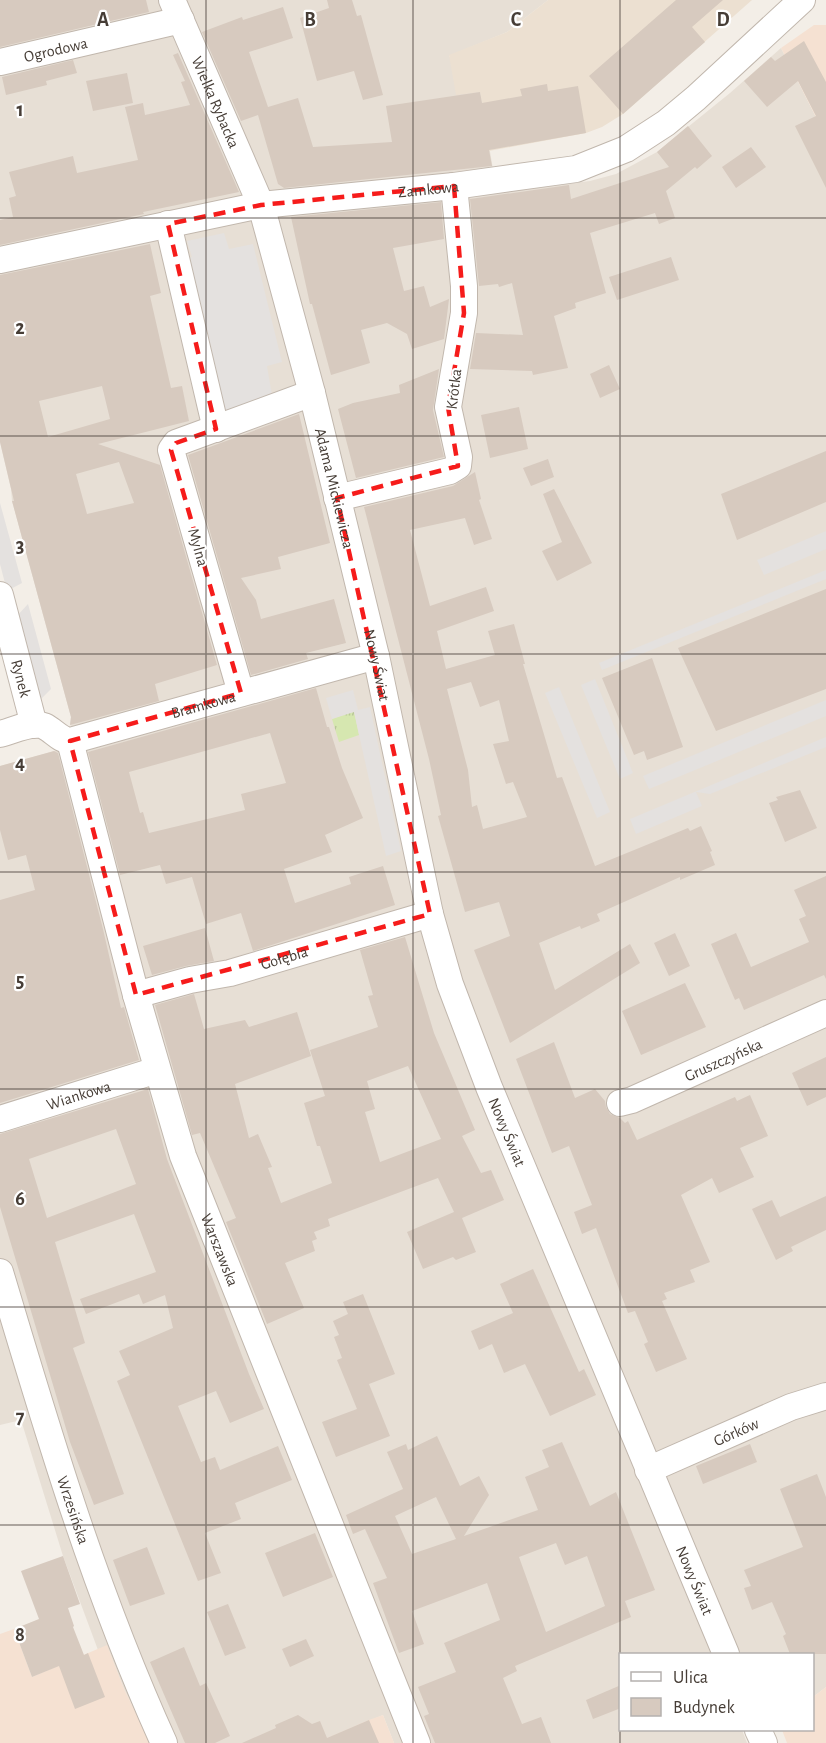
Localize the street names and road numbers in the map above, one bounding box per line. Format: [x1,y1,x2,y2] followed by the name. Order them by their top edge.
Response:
[22,35,89,65] street label: Ogrodowa
[188,54,242,150] street label: Wielka Rybacka
[397,178,460,200] street label: Zamkowa
[444,368,464,410] street label: Krótka
[312,426,356,550] street label: Adama Mickiewicza
[184,526,211,568] street label: Mylna
[361,628,392,702] street label: Nowy Świat
[8,658,34,700] street label: Rynek
[170,688,237,722] street label: Bramkowa
[259,944,310,973] street label: Gołębia
[682,1036,765,1084] street label: Gruszczyńska
[45,1078,113,1113] street label: Wiankowa
[485,1095,528,1169] street label: Nowy Świat
[198,1211,241,1289] street label: Warszawska
[711,1415,761,1449] street label: Górków
[54,1474,92,1546] street label: Wrzesińska
[673,1544,716,1617] street label: Nowy Świat

